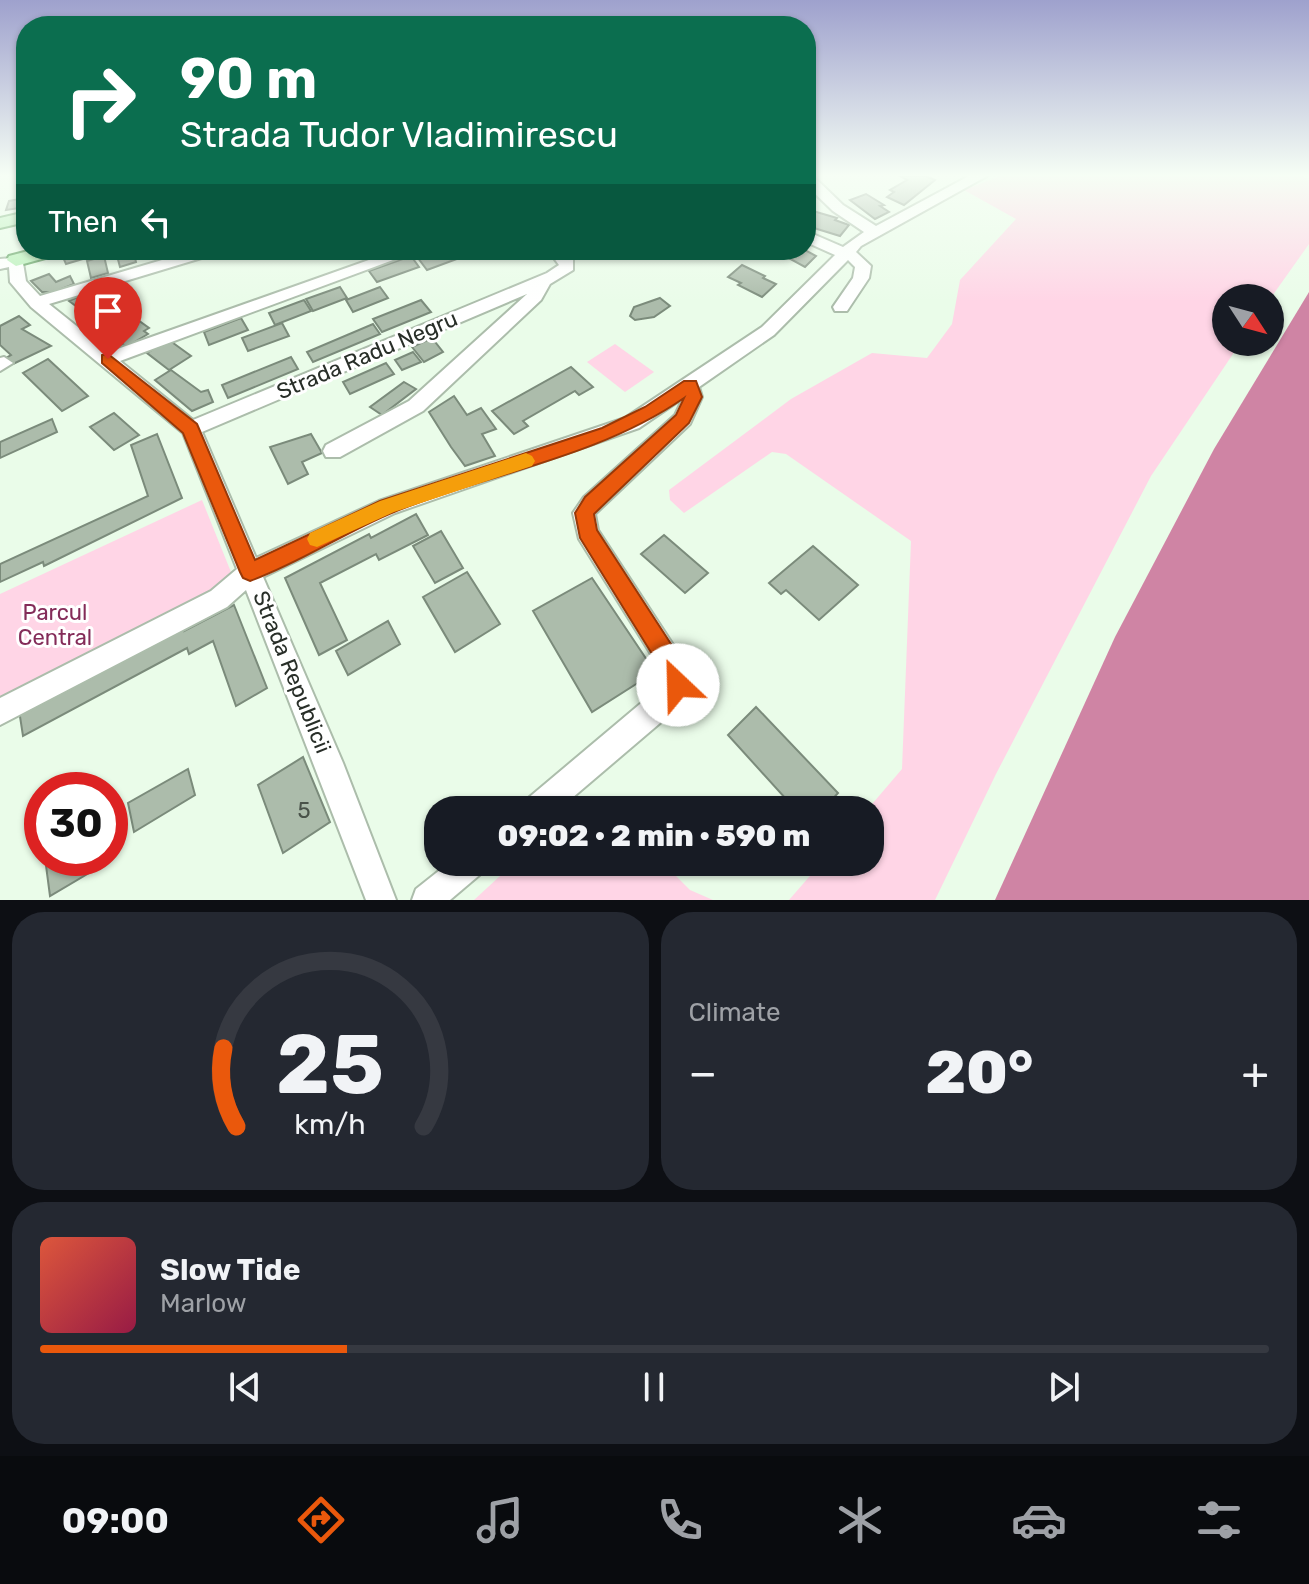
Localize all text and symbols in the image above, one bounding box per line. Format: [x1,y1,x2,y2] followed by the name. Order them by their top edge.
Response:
[180,46,317,112] text: 90 m
[48,48,152,152] icon: right
[180,113,618,156] text: Strada Tudor Vladimirescu
[134,200,178,244] icon: left
[48,204,118,240] text: Then
[74,277,142,359] pin
[1212,284,1284,356] north arrow
[1212,284,1284,356] map controls
[86,289,130,333] icon: arrive
[272,305,462,405] street label: Strada Radu Negru
[247,587,337,757] street label: Strada Republicii
[18,599,92,651] park label: Parcul Central
[636,643,720,727] position arrow
[24,772,128,876] speed limit sign: 30
[297,797,311,824] house number: 5
[498,818,810,854] text: 09:02 · 2 min · 590 m
[689,997,781,1028] text: Climate
[276,1015,384,1114] text: 25
[925,1037,1033,1108] text: 20°
[689,1047,717,1099] text: −
[1242,1047,1269,1099] text: +
[295,1107,366,1141] text: km/h
[160,1252,300,1288] text: Slow Tide
[160,1288,247,1319] text: Marlow
[223,1365,267,1409] icon: previous
[632,1365,676,1409] icon: pause
[1042,1365,1086,1409] icon: next
[293,1492,349,1548] icon: directions
[472,1492,528,1548] icon: music
[652,1492,708,1548] icon: phone
[832,1492,888,1548] icon: climate
[1011,1492,1067,1548] icon: car
[1191,1492,1247,1548] icon: filters
[62,1499,169,1542] text: 09:00

